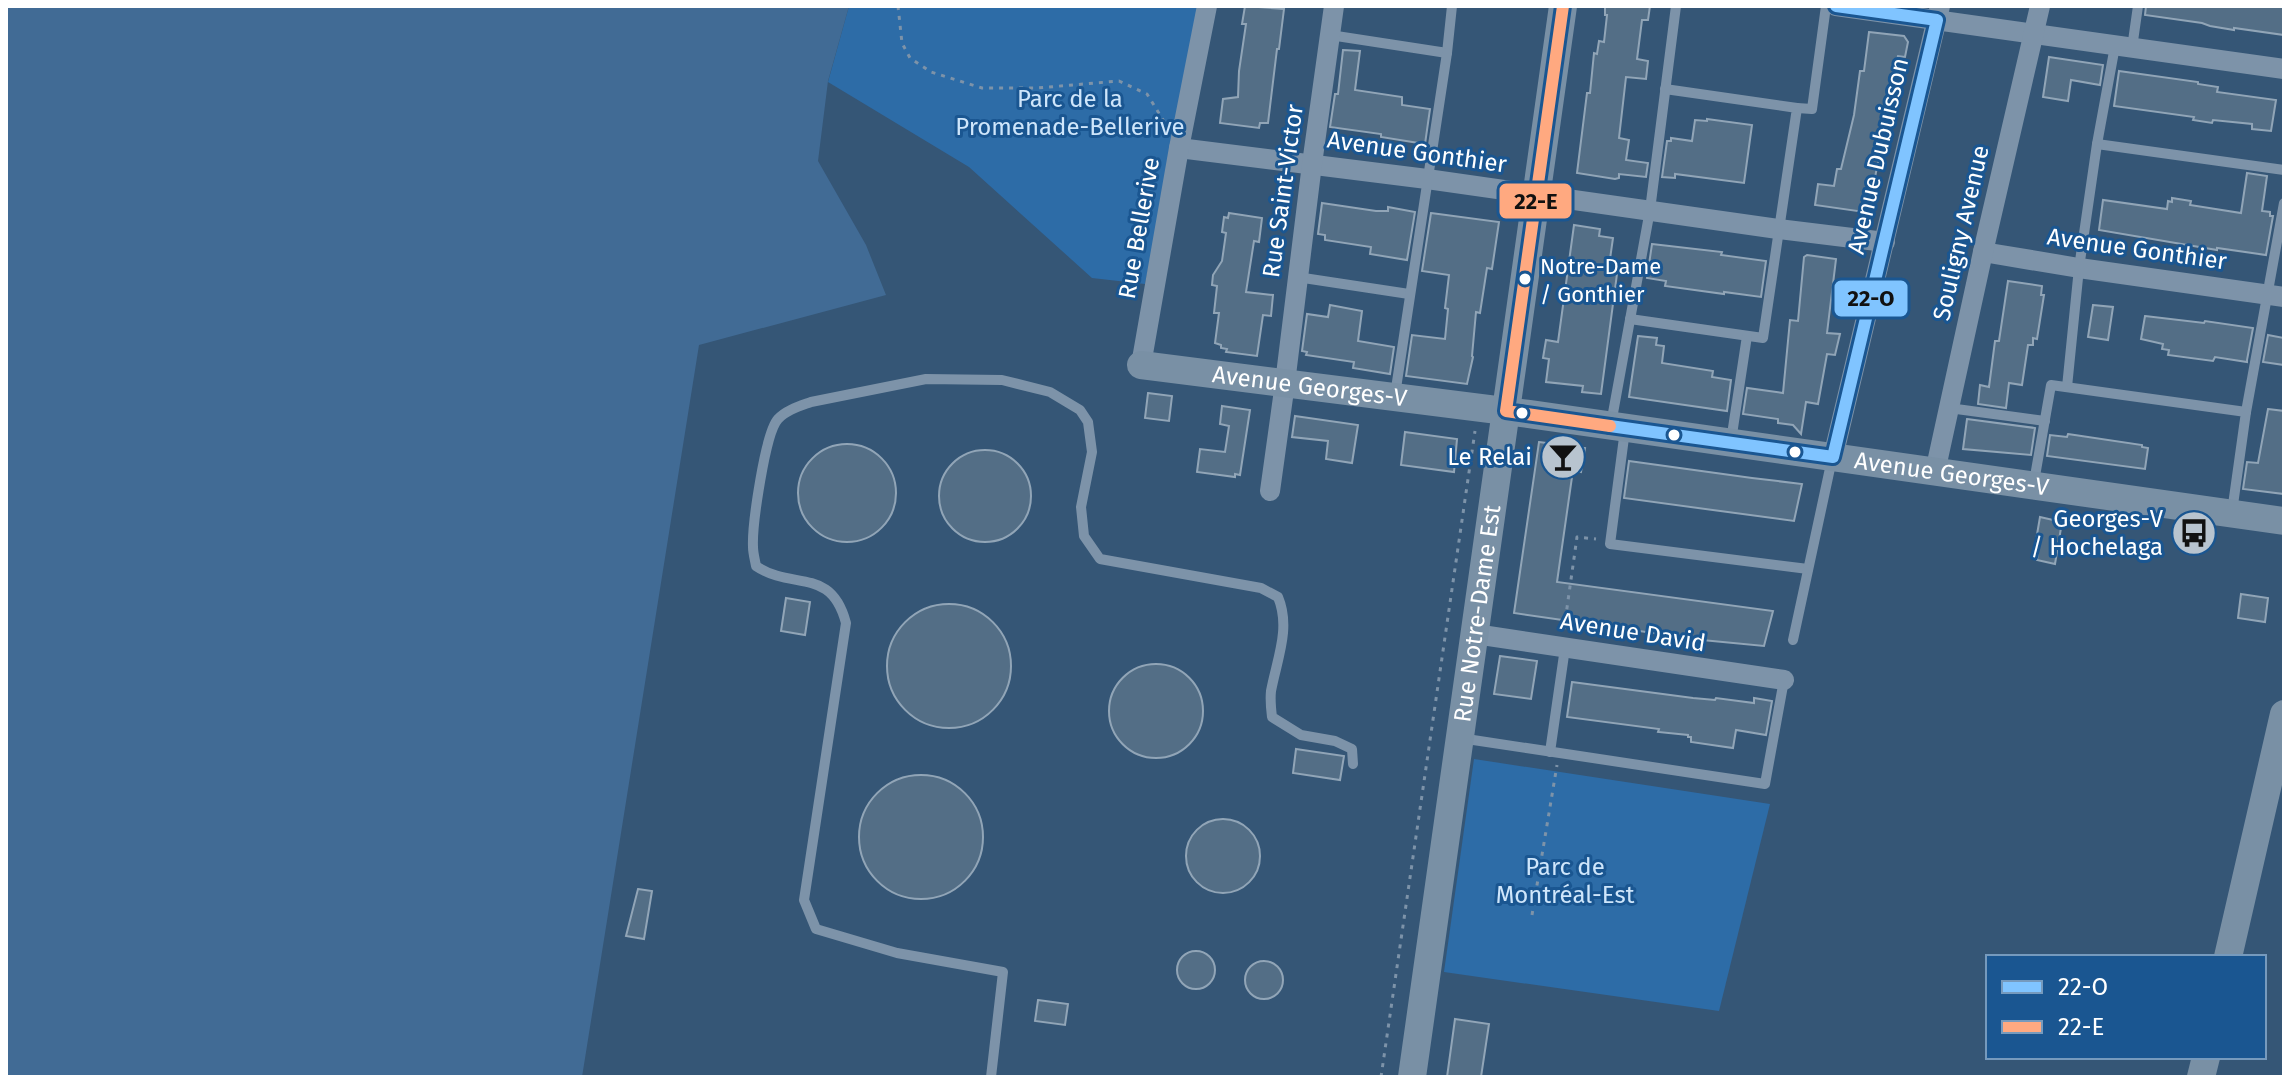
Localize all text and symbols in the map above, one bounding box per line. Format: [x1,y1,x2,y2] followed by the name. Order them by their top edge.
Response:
[1842,55,1914,257] street label: Avenue Dubuisson
[955,85,1185,141] park label: Parc de la Promenade-Bellerive
[1257,102,1309,280] street label: Rue Saint-Victor
[1325,126,1509,179] street label: Avenue Gonthier
[1927,143,1995,323] street label: Souligny Avenue
[1113,155,1165,301] street label: Rue Bellerive
[1498,182,1573,220] line badge: 22-E
[1514,188,1558,215] text: 22-E
[2045,223,2229,276] street label: Avenue Gonthier
[1540,253,1661,308] place label: Notre-Dame / Gonthier
[1517,271,1533,287] marker: Notre-Dame / Gonthier
[1833,279,1909,318] line badge: 22-O
[1848,285,1894,312] text: 22-O
[1211,360,1409,413] street label: Avenue Georges-V
[1514,405,1530,421] unlabelled marker
[1666,427,1682,443] unlabelled marker
[1539,433,1587,481] bar icon: Le Relai
[1447,443,1532,471] place label: Le Relai
[1787,444,1803,460] unlabelled marker
[1853,446,2051,502] street label: Avenue Georges-V
[1448,503,1507,724] street label: Rue Notre-Dame Est
[2030,505,2164,561] place label: Georges-V / Hochelaga
[2170,509,2218,557] bus stop icon: Georges-V / Hochelaga
[1558,607,1708,657] street label: Avenue David
[1496,853,1635,909] park label: Parc de Montréal-Est
[1986,955,2266,1059] legend
[2058,973,2108,1001] text: 22-O
[2058,1013,2104,1041] text: 22-E

